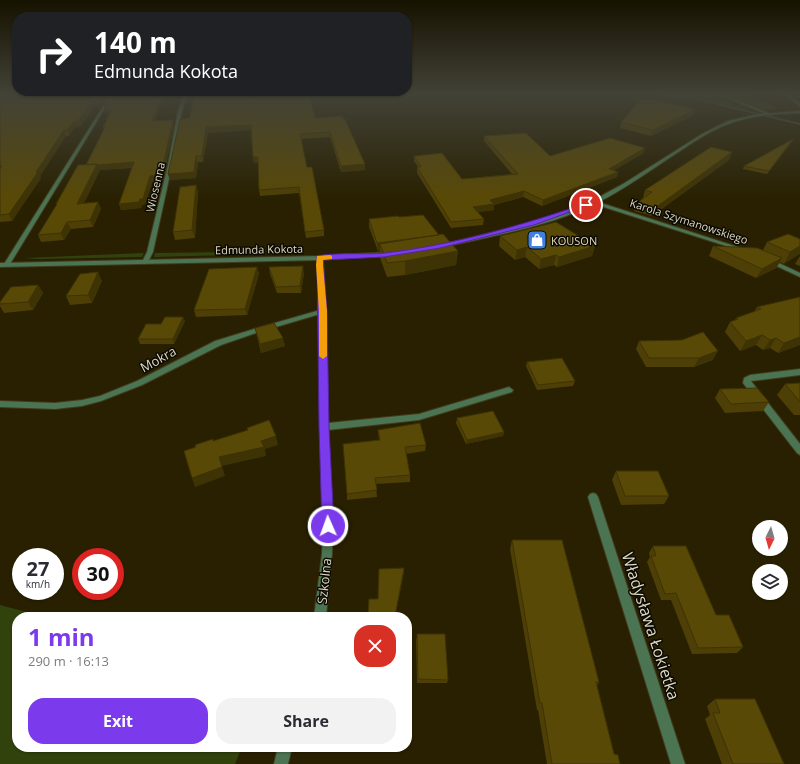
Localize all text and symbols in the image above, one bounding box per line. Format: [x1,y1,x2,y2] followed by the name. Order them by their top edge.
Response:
[94,23,177,61] text: 140 m
[28,28,80,80] icon: right
[94,59,238,83] text: Edmunda Kokota
[142,161,168,213] street label: Wiosenna
[569,188,603,222] pin
[575,194,597,216] icon: arrive
[628,195,750,247] street label: Karola Szymanowskiego
[526,229,548,251] shop icon: KOUSON
[551,233,597,248] place label: KOUSON
[215,241,303,257] street label: Edmunda Kokota
[137,342,179,376] street label: Mokra
[307,505,349,547] position arrow
[752,520,788,556] north arrow
[752,520,788,600] map controls
[72,548,124,600] speed limit sign: 30
[617,549,685,703] street label: Władysława Łokietka
[27,555,49,582] text: 27
[313,557,335,605] street label: Szkolna
[752,564,788,600] button: layers
[26,577,50,591] text: km/h
[28,620,95,653] text: 1 min
[354,625,396,667] button: close
[28,652,109,670] text: 290 m · 16:13
[28,698,208,744] button: Exit
[216,698,396,744] button: Share

